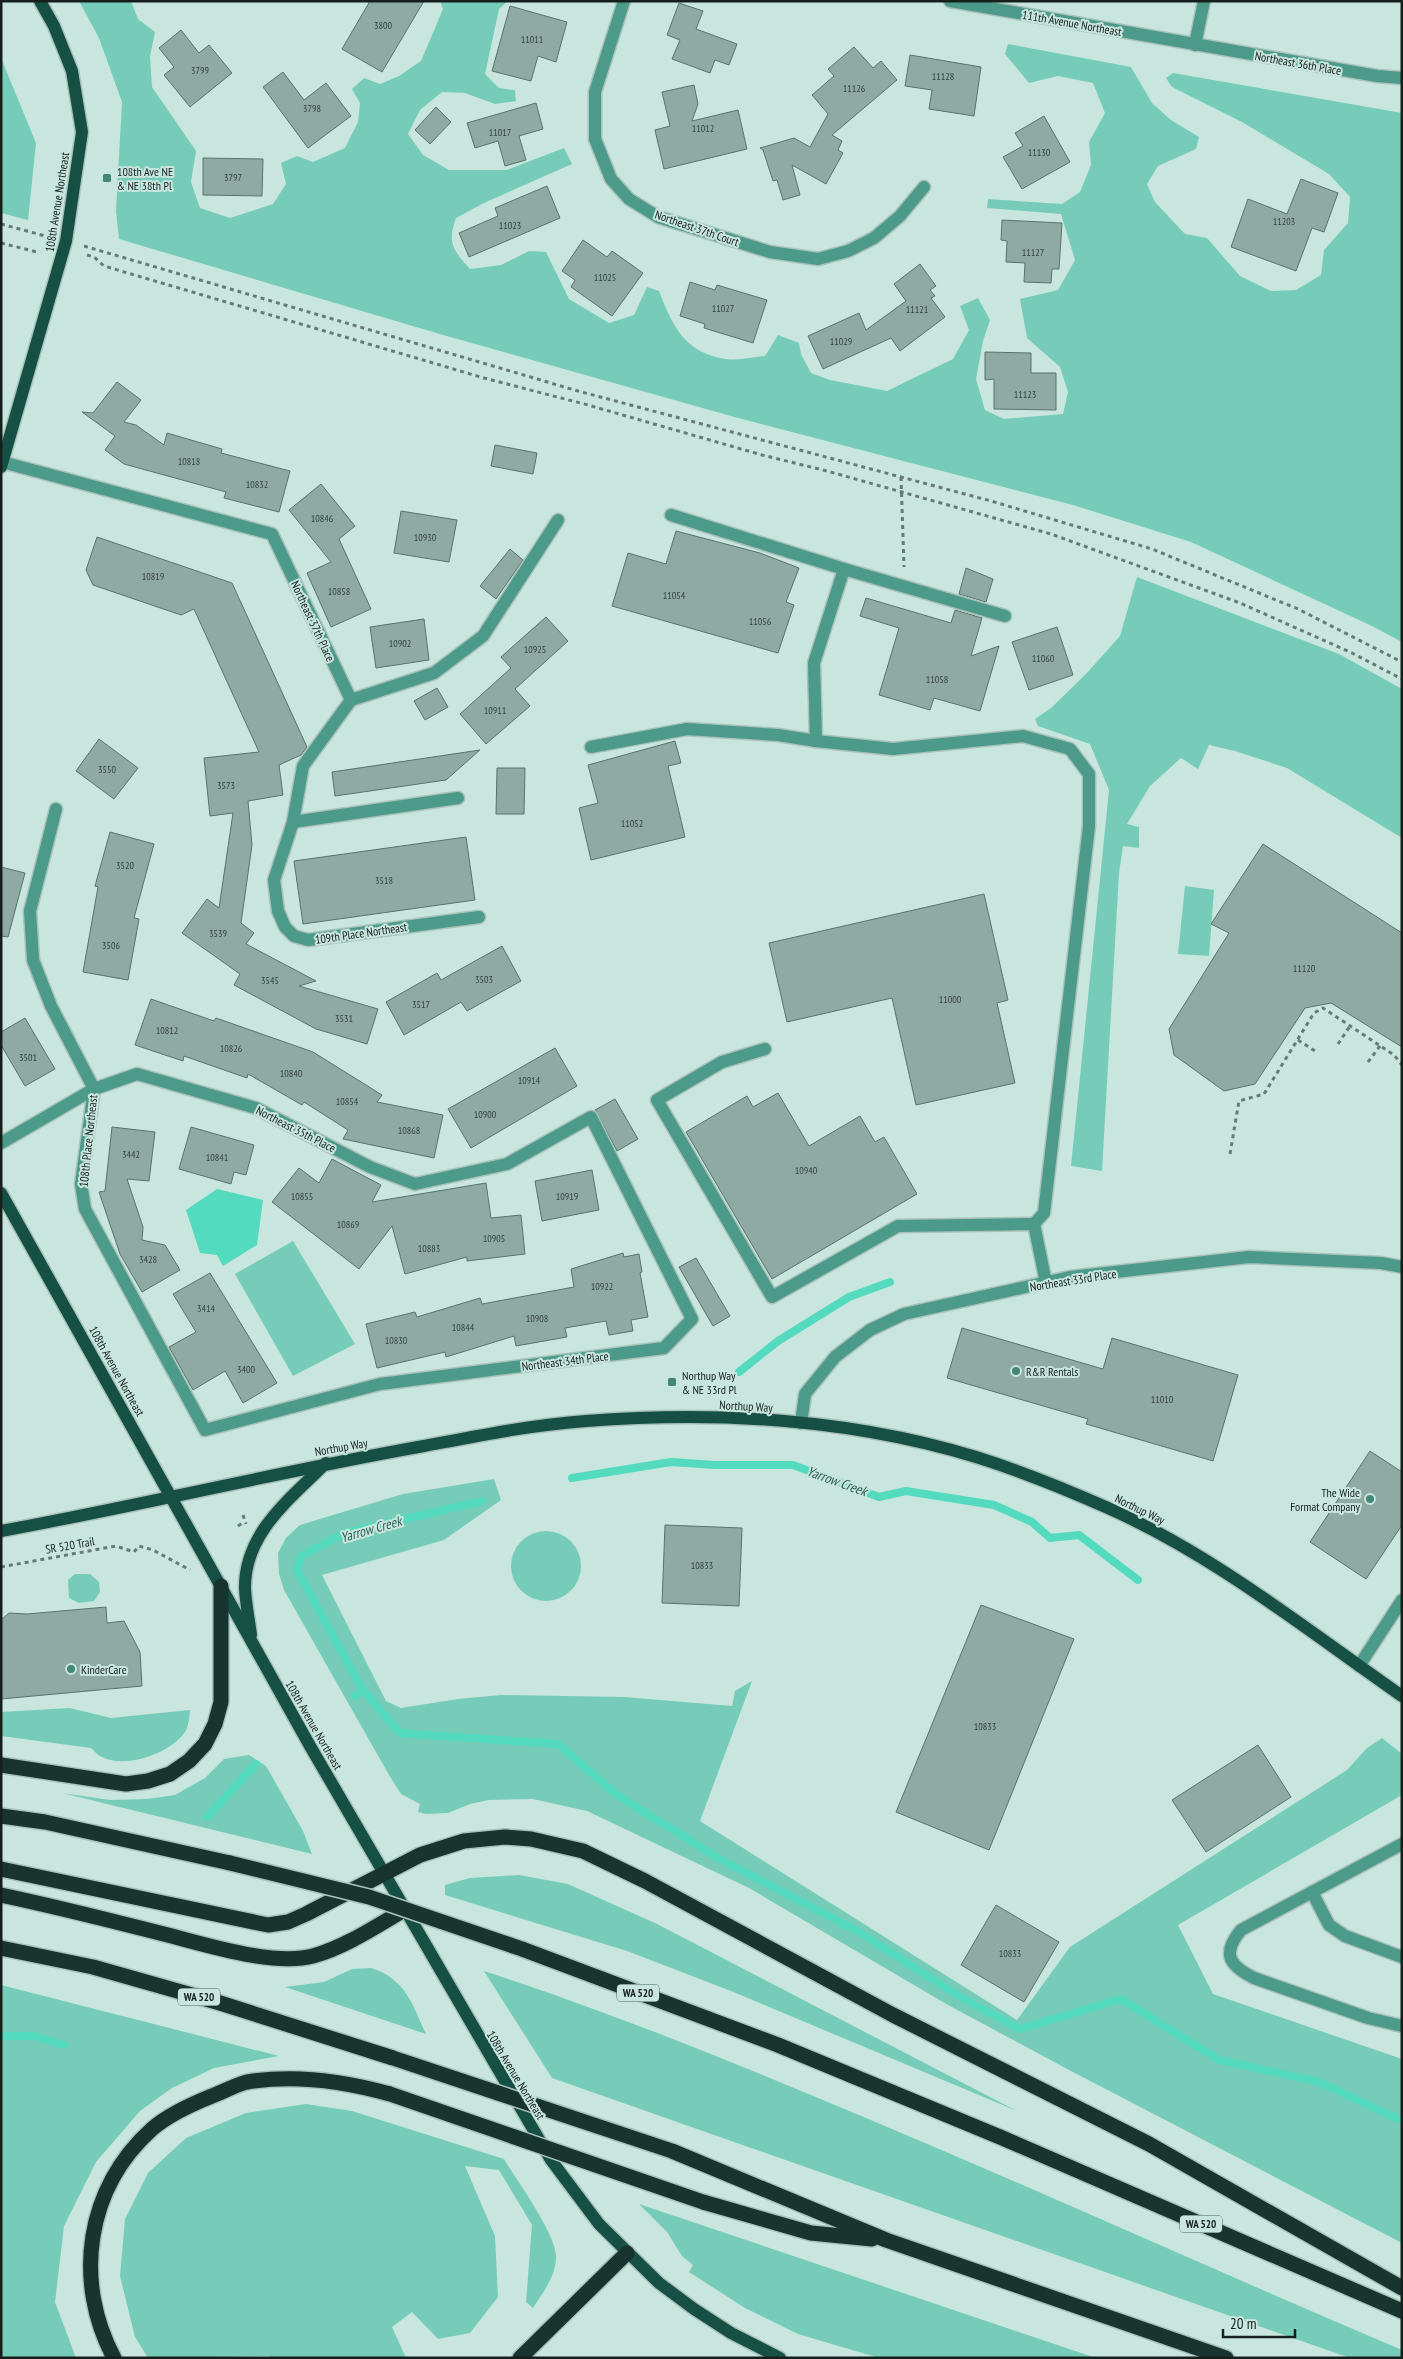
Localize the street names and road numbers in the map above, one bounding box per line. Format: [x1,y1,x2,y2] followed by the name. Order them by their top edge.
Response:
[1021,7,1124,39] street label: 111th Avenue Northeast
[1254,48,1342,78] street label: Northeast 36th Place
[42,150,72,253] street label: 108th Avenue Northeast
[653,207,742,250] street label: Northeast 37th Court
[288,578,338,664] street label: Northeast 37th Place
[314,919,409,947] street label: 109th Place Northeast
[76,1093,100,1188] street label: 108th Place Northeast
[254,1102,338,1156] street label: Northeast 35th Place
[1029,1266,1117,1294] street label: Northeast 33rd Place
[86,1323,148,1419] street label: 108th Avenue Northeast
[521,1348,609,1374] street label: Northeast 34th Place
[719,1397,774,1415] street label: Northup Way
[313,1435,369,1459] street label: Northup Way
[1113,1491,1168,1528] street label: Northup Way
[44,1533,96,1557] street label: SR 520 Trail
[282,1678,346,1773] street label: 108th Avenue Northeast
[617,1985,659,2002] road number: WA 520
[178,1988,220,2005] road number: WA 520
[484,2028,549,2123] street label: 108th Avenue Northeast
[1180,2216,1222,2232] road number: WA 520

